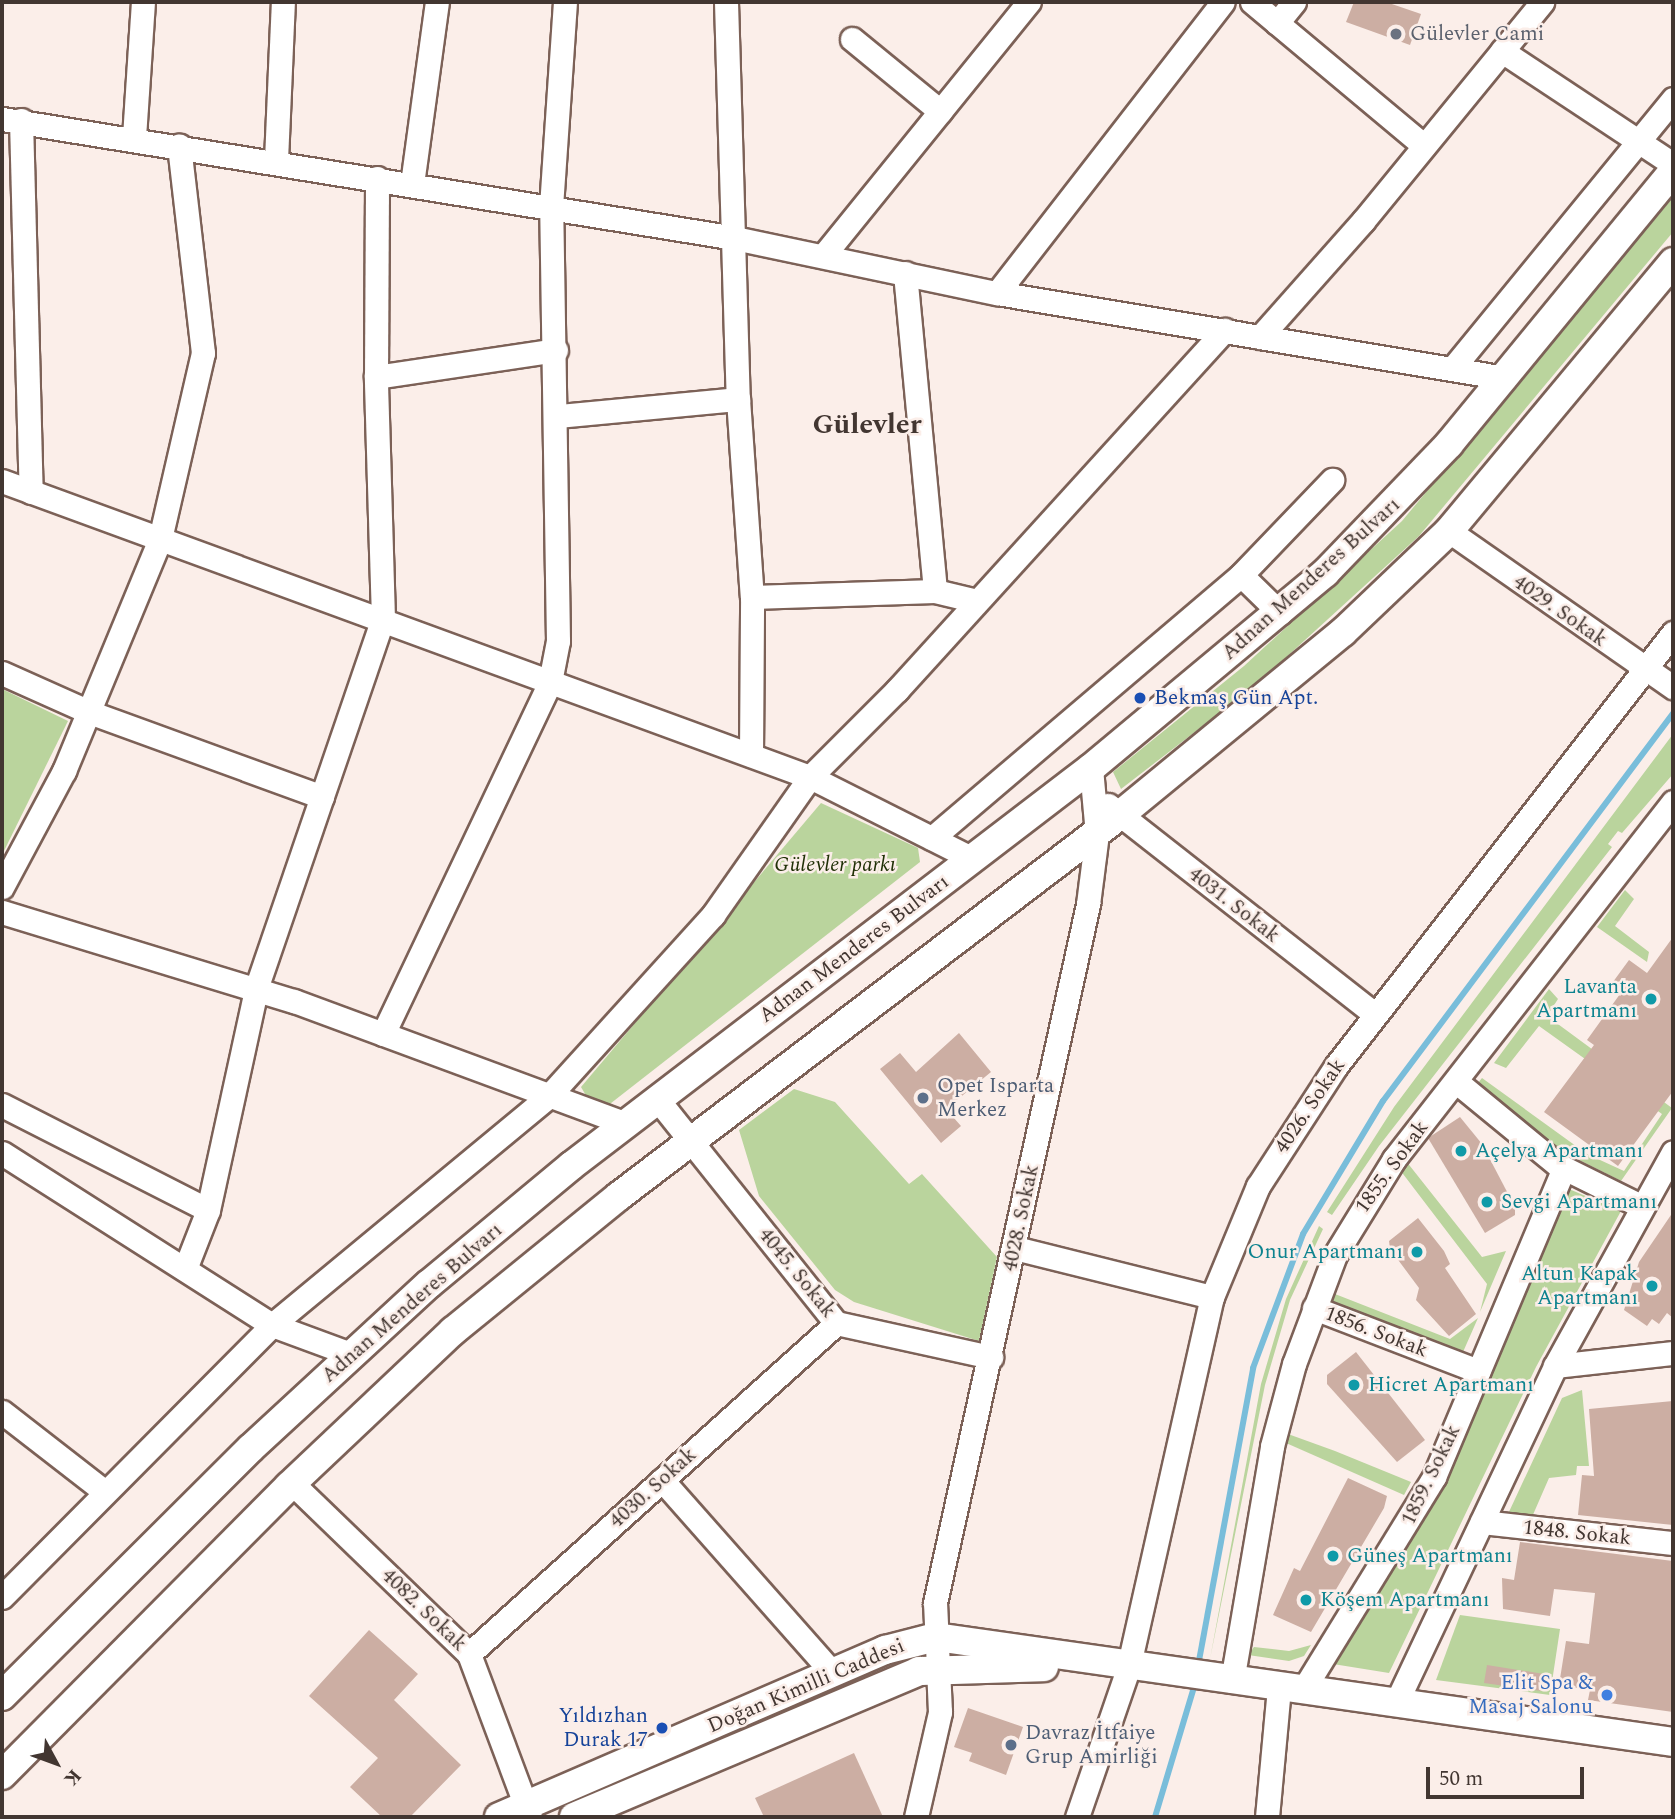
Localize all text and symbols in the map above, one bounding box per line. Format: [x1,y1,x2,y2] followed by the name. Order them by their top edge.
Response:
[1410,21,1544,47] place label: Gülevler Cami
[1388,26,1404,42] marker: Gülevler Cami
[812,408,922,442] district label: Gülevler
[1217,492,1405,666] street label: Adnan Menderes Bulvarı
[1508,570,1612,652] street label: 4029. Sokak
[1154,685,1318,711] place label: Bekmaş Gün Apt.
[1132,690,1148,706] marker: Bekmaş Gün Apt.
[774,852,896,878] park label: Gülevler parkı
[1183,862,1285,948] street label: 4031. Sokak
[754,869,954,1029] street label: Adnan Menderes Bulvarı
[1536,974,1637,1024] place label: Lavanta Apartmanı
[1643,991,1659,1007] marker: Lavanta Apartmanı
[1269,1054,1351,1158] street label: 4026. Sokak
[937,1073,1054,1123] place label: Opet Isparta Merkez
[915,1090,931,1106] marker: Opet Isparta Merkez
[1350,1116,1434,1218] street label: 1855. Sokak
[1475,1138,1643,1164] place label: Açelya Apartmanı
[1453,1143,1469,1159] marker: Açelya Apartmanı
[997,1162,1045,1274] street label: 4028. Sokak
[1501,1189,1657,1215] place label: Sevgi Apartmanı
[1479,1194,1495,1210] marker: Sevgi Apartmanı
[316,1218,508,1388] street label: Adnan Menderes Bulvarı
[753,1223,841,1323] street label: 4045. Sokak
[1248,1239,1403,1265] place label: Onur Apartmanı
[1409,1244,1425,1260] marker: Onur Apartmanı
[1521,1261,1638,1311] place label: Altun Kapak Apartmanı
[1644,1278,1660,1294] marker: Altun Kapak Apartmanı
[1321,1301,1431,1363] street label: 1856. Sokak
[1368,1372,1534,1398] place label: Hicret Apartmanı
[1346,1377,1362,1393] marker: Hicret Apartmanı
[1396,1421,1466,1529] street label: 1859. Sokak
[604,1442,702,1534] street label: 4030. Sokak
[1522,1515,1632,1551] street label: 1848. Sokak
[1347,1543,1513,1569] place label: Güneş Apartmanı
[1325,1548,1341,1564] marker: Güneş Apartmanı
[376,1563,472,1657] street label: 4082. Sokak
[1320,1587,1489,1613] place label: Köşem Apartmanı
[1298,1592,1314,1608] marker: Köşem Apartmanı
[704,1633,908,1739] street label: Doğan Kimilli Caddesi
[1468,1670,1593,1720] place label: Elit Spa & Masaj Salonu
[1599,1687,1615,1703] marker: Elit Spa & Masaj Salonu
[558,1703,648,1753] place label: Yıldızhan Durak 17
[654,1720,670,1736] marker: Yıldızhan Durak 17
[1025,1720,1158,1770] place label: Davraz İtfaiye Grup Amirliği
[21,1728,91,1798] north arrow
[1003,1737,1019,1753] marker: Davraz İtfaiye Grup Amirliği
[1430,1752,1588,1796] scale bar
[56,1762,88,1792] text: K
[1439,1763,1483,1795] text: 50 m

